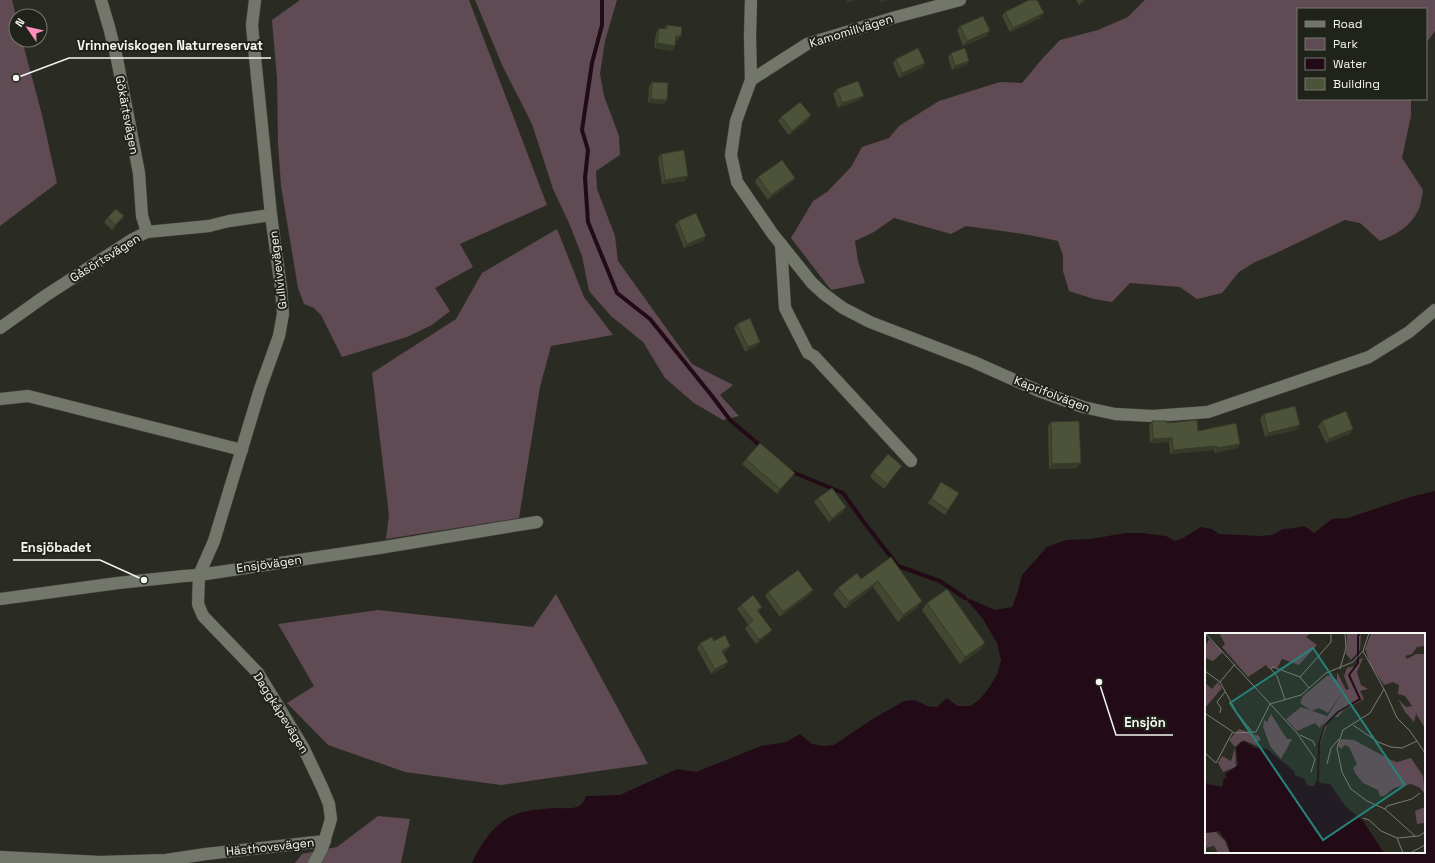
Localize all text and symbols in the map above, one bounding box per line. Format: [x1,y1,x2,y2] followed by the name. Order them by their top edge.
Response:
[8,8,48,48] north arrow
[1297,8,1427,100] legend
[807,11,895,51] street label: Kamomillvägen
[12,15,28,29] text: N
[1333,16,1362,32] text: Road
[69,33,271,58] callout: Vrinneviskogen Naturreservat
[1333,36,1358,52] text: Park
[77,37,263,54] text: Vrinneviskogen Naturreservat
[1333,56,1367,72] text: Water
[112,74,142,156] street label: Gökärtsvägen
[1333,76,1380,92] text: Building
[67,230,143,286] street label: Gåsörtsvägen
[265,230,291,310] street label: Gullvivevägen
[1012,372,1092,416] street label: Kaprifolvägen
[13,535,100,560] callout: Ensjöbadet
[21,539,91,556] text: Ensjöbadet
[235,552,303,576] street label: Ensjövägen
[1205,633,1425,853] inset map
[250,669,312,757] street label: Daggkåpevägen
[1116,710,1173,735] callout: Ensjön
[1124,714,1166,731] text: Ensjön
[225,834,315,860] street label: Hästhovsvägen

